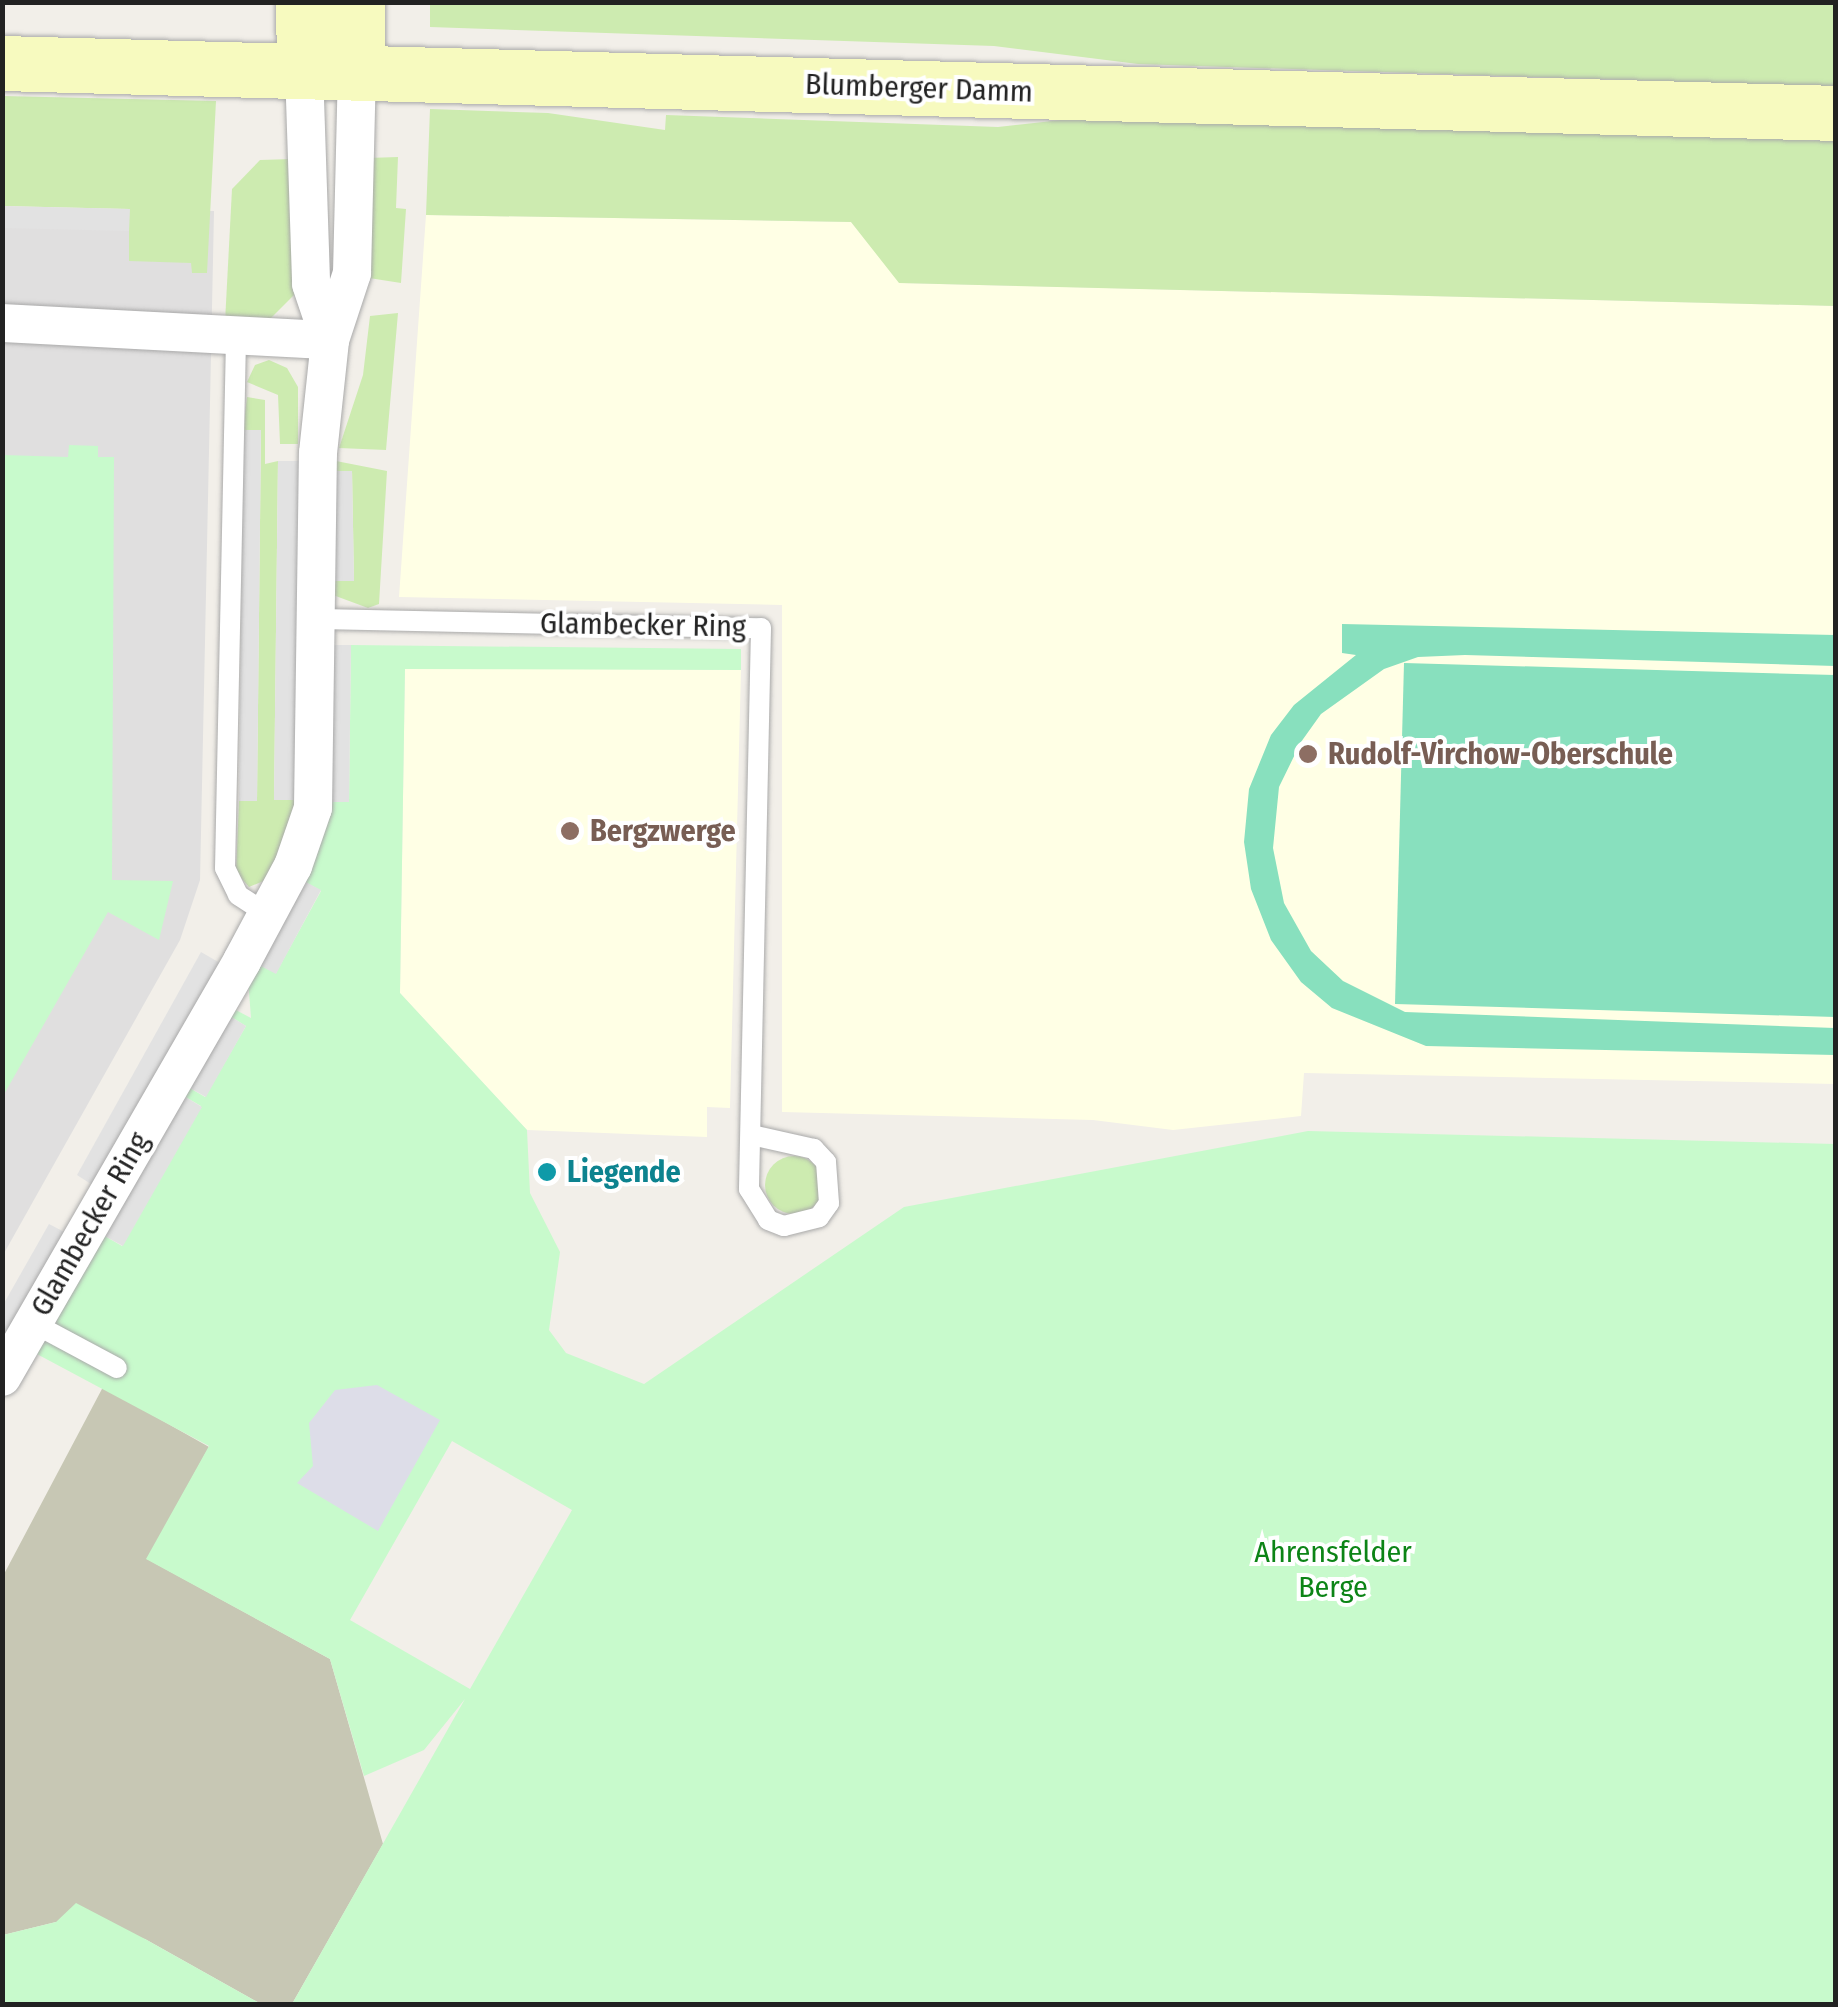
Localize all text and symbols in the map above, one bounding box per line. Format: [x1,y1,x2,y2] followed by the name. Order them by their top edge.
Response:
[805,66,1033,110] street label: Blumberger Damm
[540,605,746,645] street label: Glambecker Ring
[1328,736,1673,772] place label: Rudolf-Virchow-Oberschule
[1297,743,1319,765] marker: Rudolf-Virchow-Oberschule
[590,813,736,849] place label: Bergzwerge
[559,820,581,842] marker: Bergzwerge
[23,1126,157,1322] street label: Glambecker Ring
[567,1154,681,1190] place label: Liegende
[536,1161,558,1183] marker: Liegende
[1254,1534,1412,1604] park label: Ahrensfelder Berge

